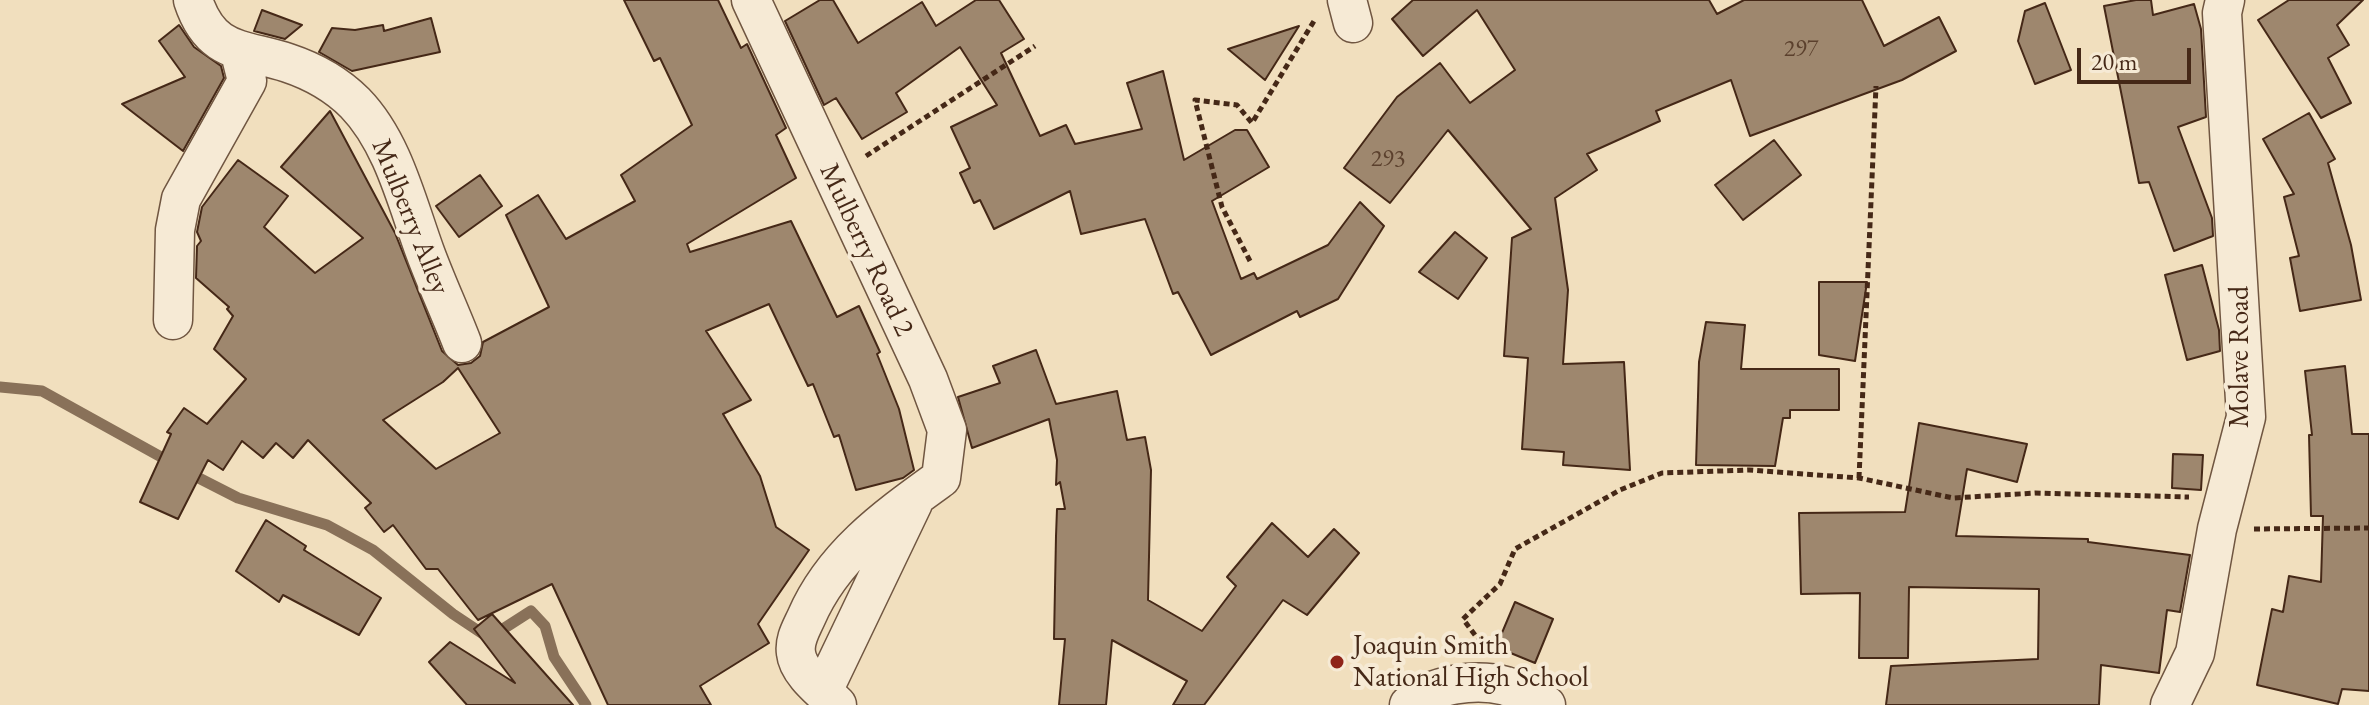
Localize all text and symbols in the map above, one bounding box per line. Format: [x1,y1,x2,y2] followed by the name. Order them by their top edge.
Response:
[2081,32,2195,82] scale bar
[1784,35,1818,63] house number: 297
[2091,46,2138,77] text: 20 m
[364,134,456,300] street label: Mulberry Alley
[1371,145,1405,173] house number: 293
[811,158,921,342] street label: Mulberry Road 2
[2223,286,2257,428] street label: Molave Road
[1353,629,1589,695] place label: Joaquin Smith National High School
[1328,653,1346,671] marker: Joaquin Smith National High School

